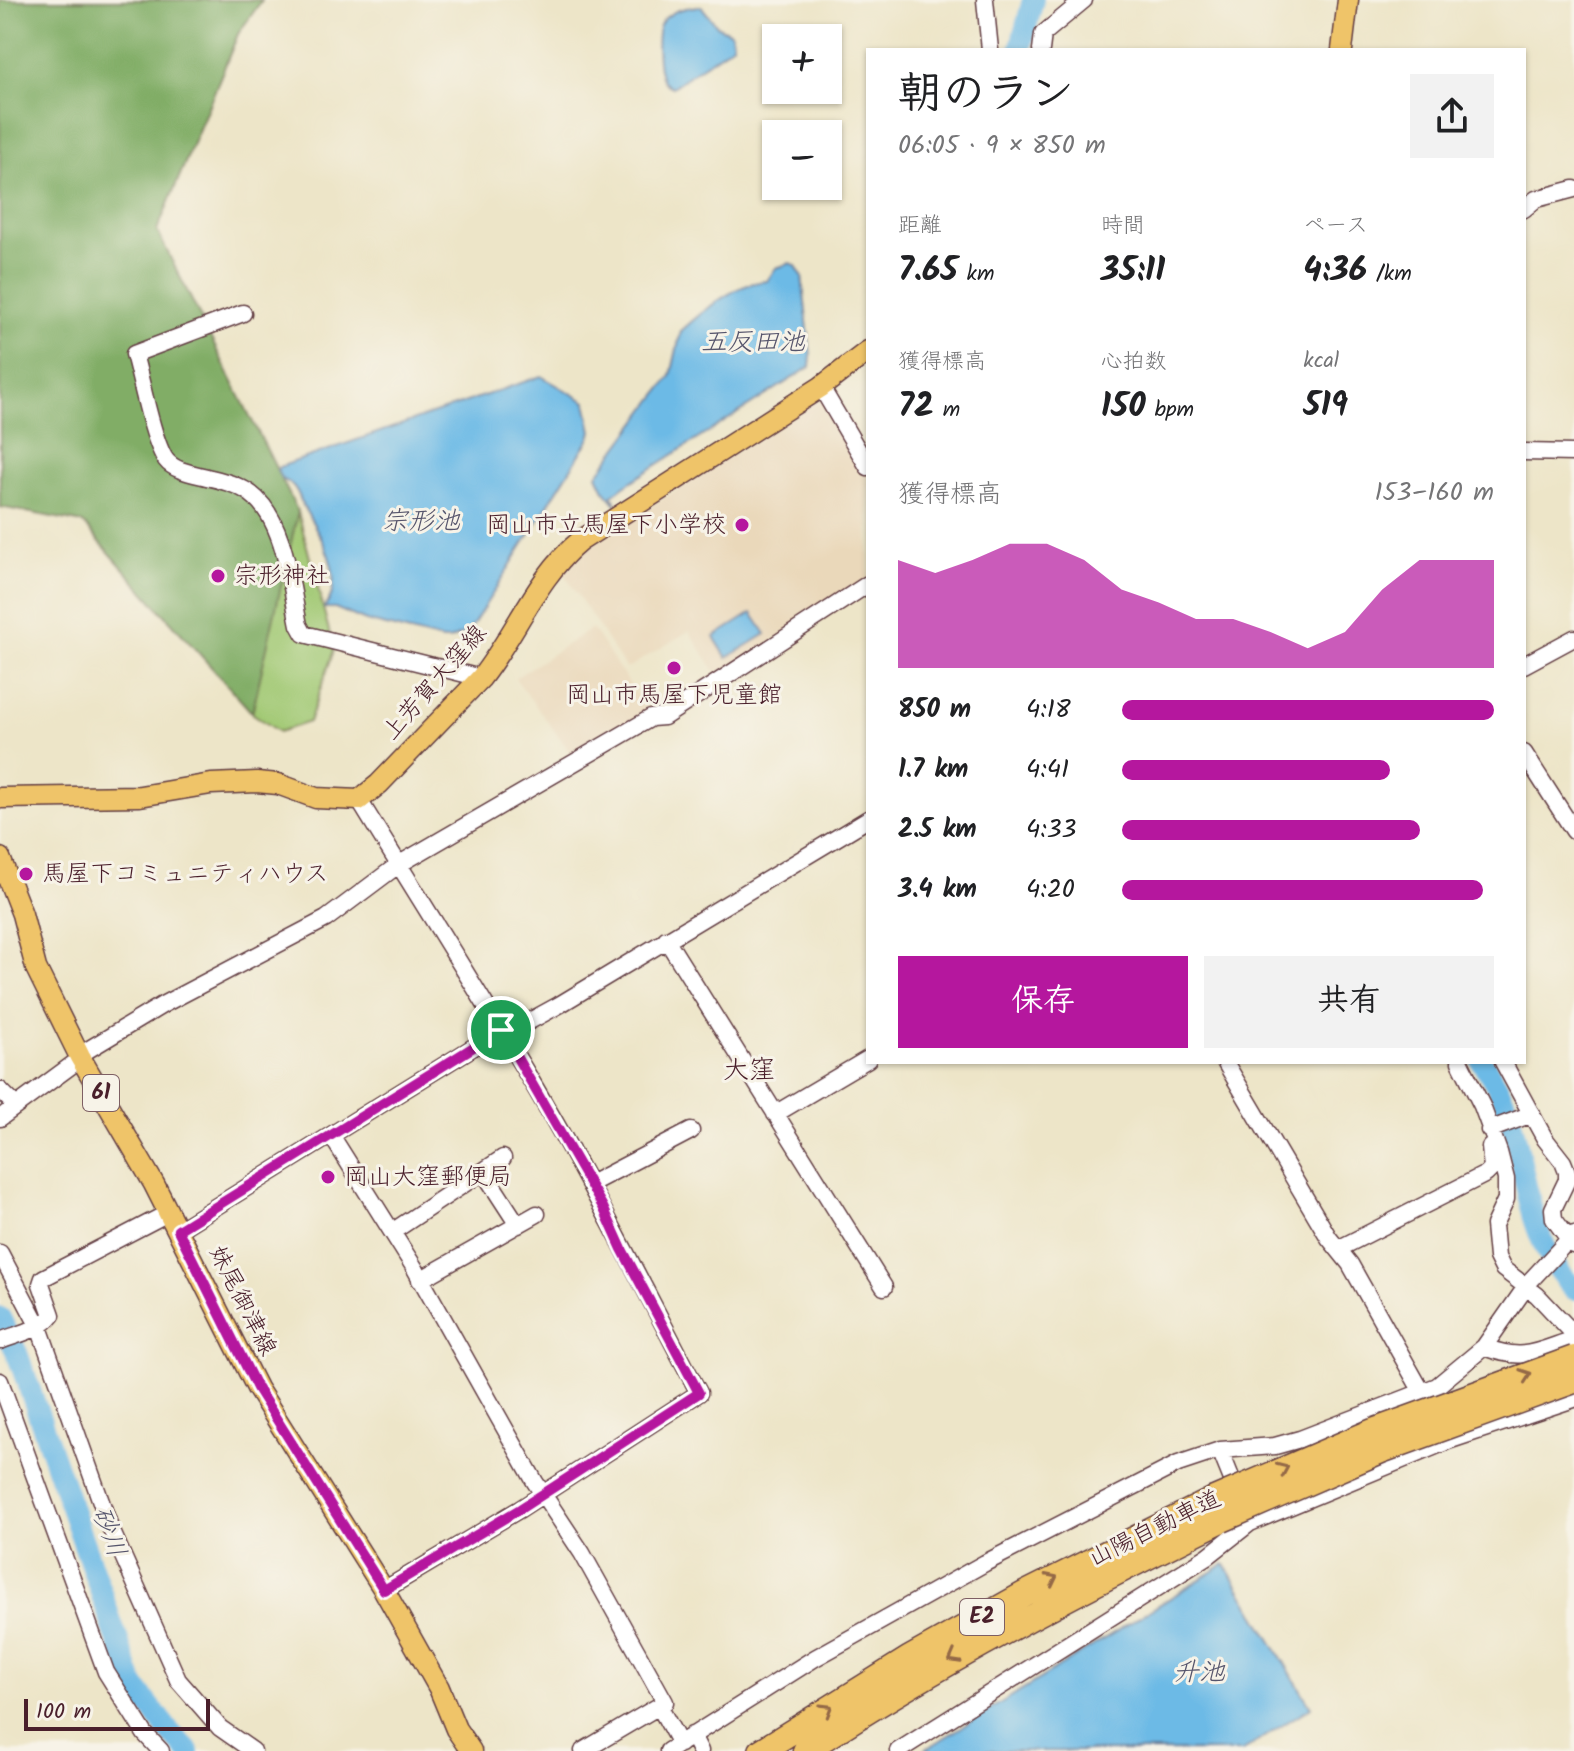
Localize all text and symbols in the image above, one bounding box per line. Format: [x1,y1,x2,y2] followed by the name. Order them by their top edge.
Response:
[762,24,842,200] map controls
[762,24,842,104] button: +
[898,60,1074,130] text: 朝のラン
[1410,74,1494,158] button: share
[762,120,842,200] button: −
[898,125,1106,167] text: 06:05 · 9 × 850 m
[898,209,942,244] text: 距離
[1101,209,1145,244] text: 時間
[1303,209,1368,244] text: ペース
[898,244,958,298] text: 7.65
[1101,244,1165,298] text: 35:11
[1303,244,1367,298] text: 4:36
[958,257,994,292] text: km
[1367,257,1412,292] text: /km
[701,322,806,364] water label: 五反田池
[1303,344,1339,379] text: kcal
[898,345,986,380] text: 獲得標高
[1101,345,1167,380] text: 心拍数
[1303,379,1348,433] text: 519
[898,380,934,434] text: 72
[1101,380,1146,434] text: 150
[934,393,960,428] text: m
[1146,393,1194,428] text: bpm
[1374,472,1494,514] text: 153–160 m
[898,474,1002,516] text: 獲得標高
[382,501,461,543] water label: 宗形池
[486,506,726,545] place label: 岡山市立馬屋下小学校
[733,516,751,534] marker: 岡山市立馬屋下小学校
[234,557,330,596] place label: 宗形神社
[209,567,227,585] marker: 宗形神社
[373,616,497,750] street label: 上芳賀大窪線
[665,659,683,677] marker: 岡山市馬屋下児童館
[566,676,782,715] place label: 岡山市馬屋下児童館
[898,689,971,731] text: 850 m
[1026,689,1071,731] text: 4:18
[898,749,968,791] text: 1.7 km
[1026,749,1069,791] text: 4:41
[898,809,977,851] text: 2.5 km
[1026,809,1076,851] text: 4:33
[42,855,329,894] place label: 馬屋下コミュニティハウス
[17,865,35,883] marker: 馬屋下コミュニティハウス
[898,869,977,911] text: 3.4 km
[1026,869,1075,911] text: 4:20
[898,956,1188,1048] button: 保存
[1204,956,1494,1048] button: 共有
[467,996,535,1064] pin
[479,1008,523,1052] icon: arrive
[723,1050,775,1092] district label: 大窪
[83,1075,119,1111] road number: 61
[344,1158,512,1197] place label: 岡山大窪郵便局
[319,1168,337,1186] marker: 岡山大窪郵便局
[197,1239,287,1363] street label: 妹尾御津線
[1518,1368,1532,1384] one-way arrow
[1275,1462,1290,1478] one-way arrow
[1082,1480,1228,1578] street label: 山陽自動車道
[79,1500,137,1564] water label: 砂川
[1044,1574,1059,1589] one-way arrow
[960,1599,1004,1635] road number: E2
[947,1649,962,1664] one-way arrow
[1173,1652,1226,1694] water label: 升池
[24,1695,210,1731] scale bar
[36,1695,91,1730] text: 100 m
[818,1703,833,1719] one-way arrow

